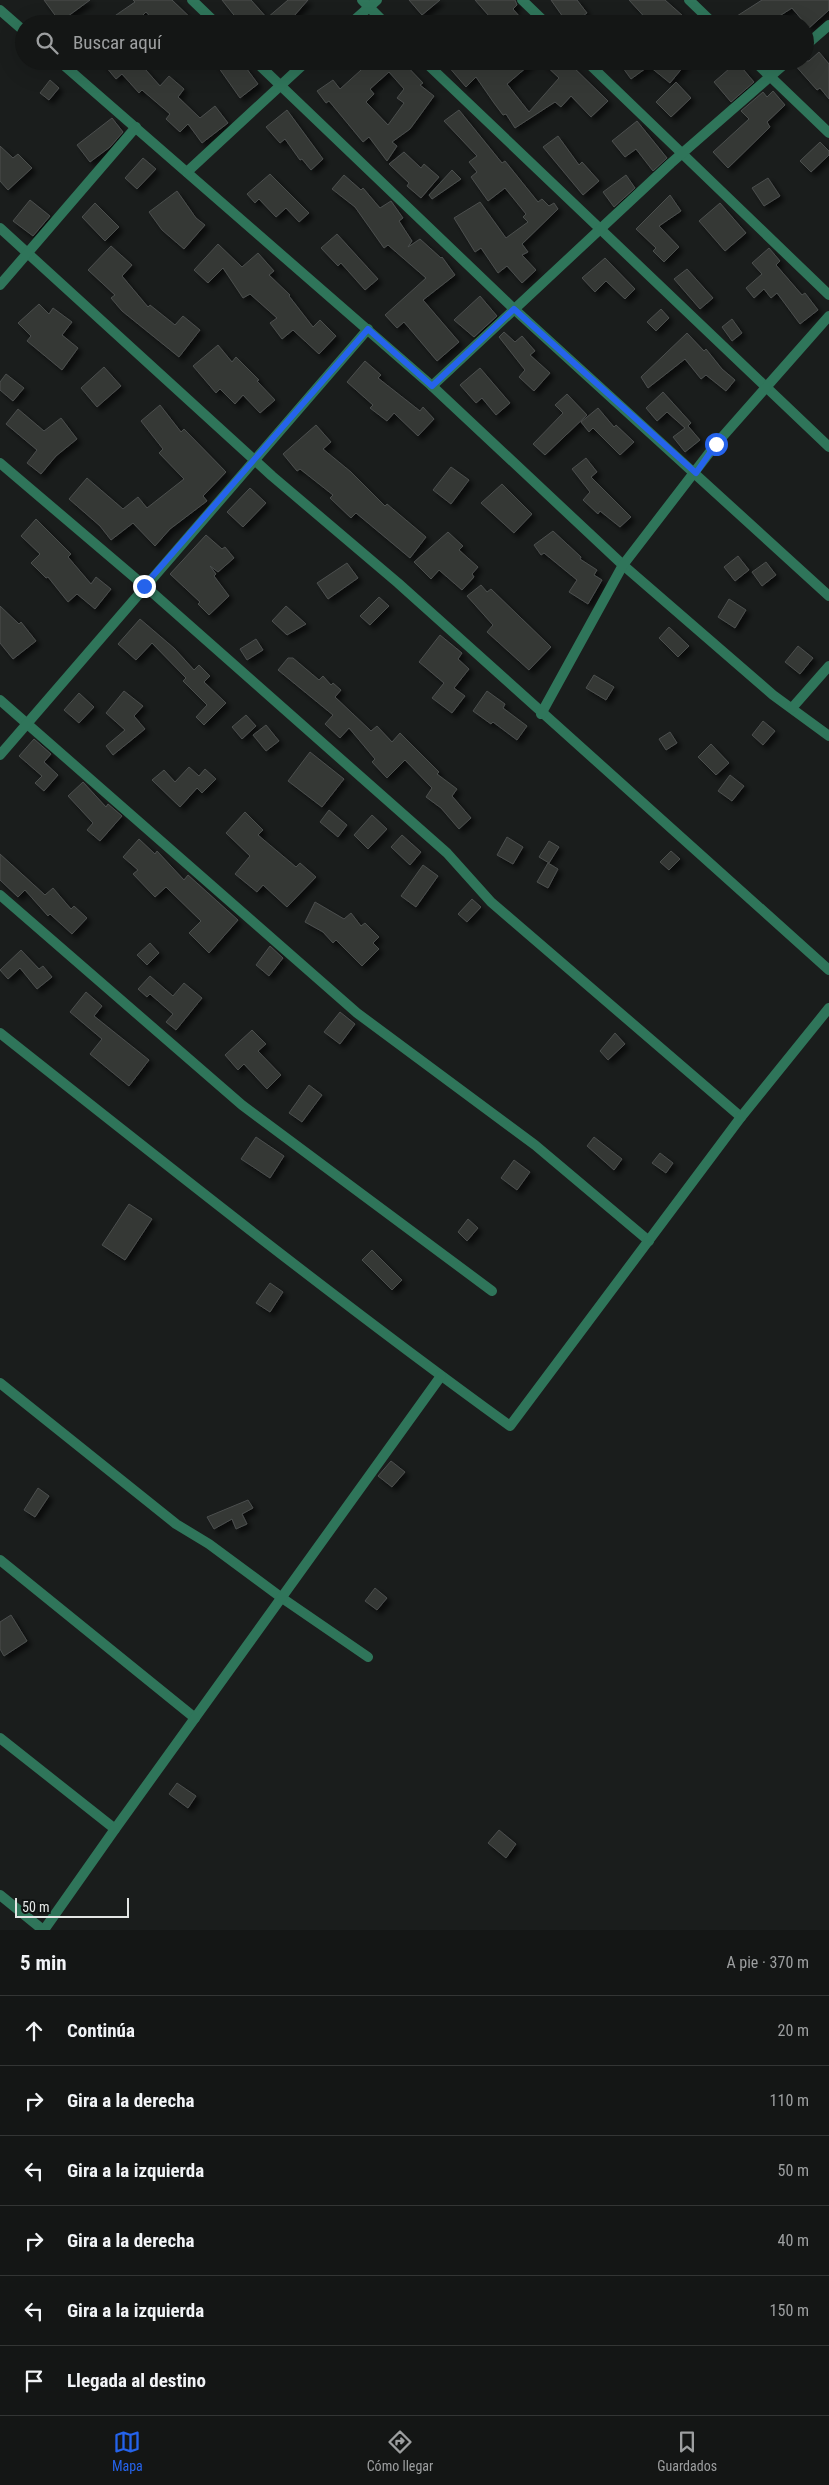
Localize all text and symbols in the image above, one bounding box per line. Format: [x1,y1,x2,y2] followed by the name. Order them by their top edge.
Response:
[15,15,814,70] search box
[33,29,61,57] icon: search
[73,31,162,54] text: Buscar aquí
[705,433,728,456] route start
[133,575,156,598] route end
[15,1895,129,1918] scale bar
[22,1899,50,1915] text: 50 m
[20,1951,67,1975] text: 5 min
[726,1953,809,1972] text: A pie · 370 m
[20,2017,48,2045] icon: ahead
[67,2019,135,2042] text: Continúa
[777,2021,809,2040] text: 20 m
[20,2087,48,2115] icon: right
[67,2089,194,2112] text: Gira a la derecha
[770,2091,809,2110] text: 110 m
[20,2157,48,2185] icon: left
[67,2159,204,2182] text: Gira a la izquierda
[777,2161,809,2180] text: 50 m
[20,2227,48,2255] icon: right
[67,2229,194,2252] text: Gira a la derecha
[777,2231,809,2250] text: 40 m
[20,2297,48,2325] icon: left
[67,2299,204,2322] text: Gira a la izquierda
[770,2301,809,2320] text: 150 m
[20,2367,48,2395] icon: arrive
[67,2369,206,2392] text: Llegada al destino
[112,2428,143,2474] tab: Mapa
[367,2428,433,2474] tab: Cómo llegar
[657,2428,717,2474] tab: Guardados

